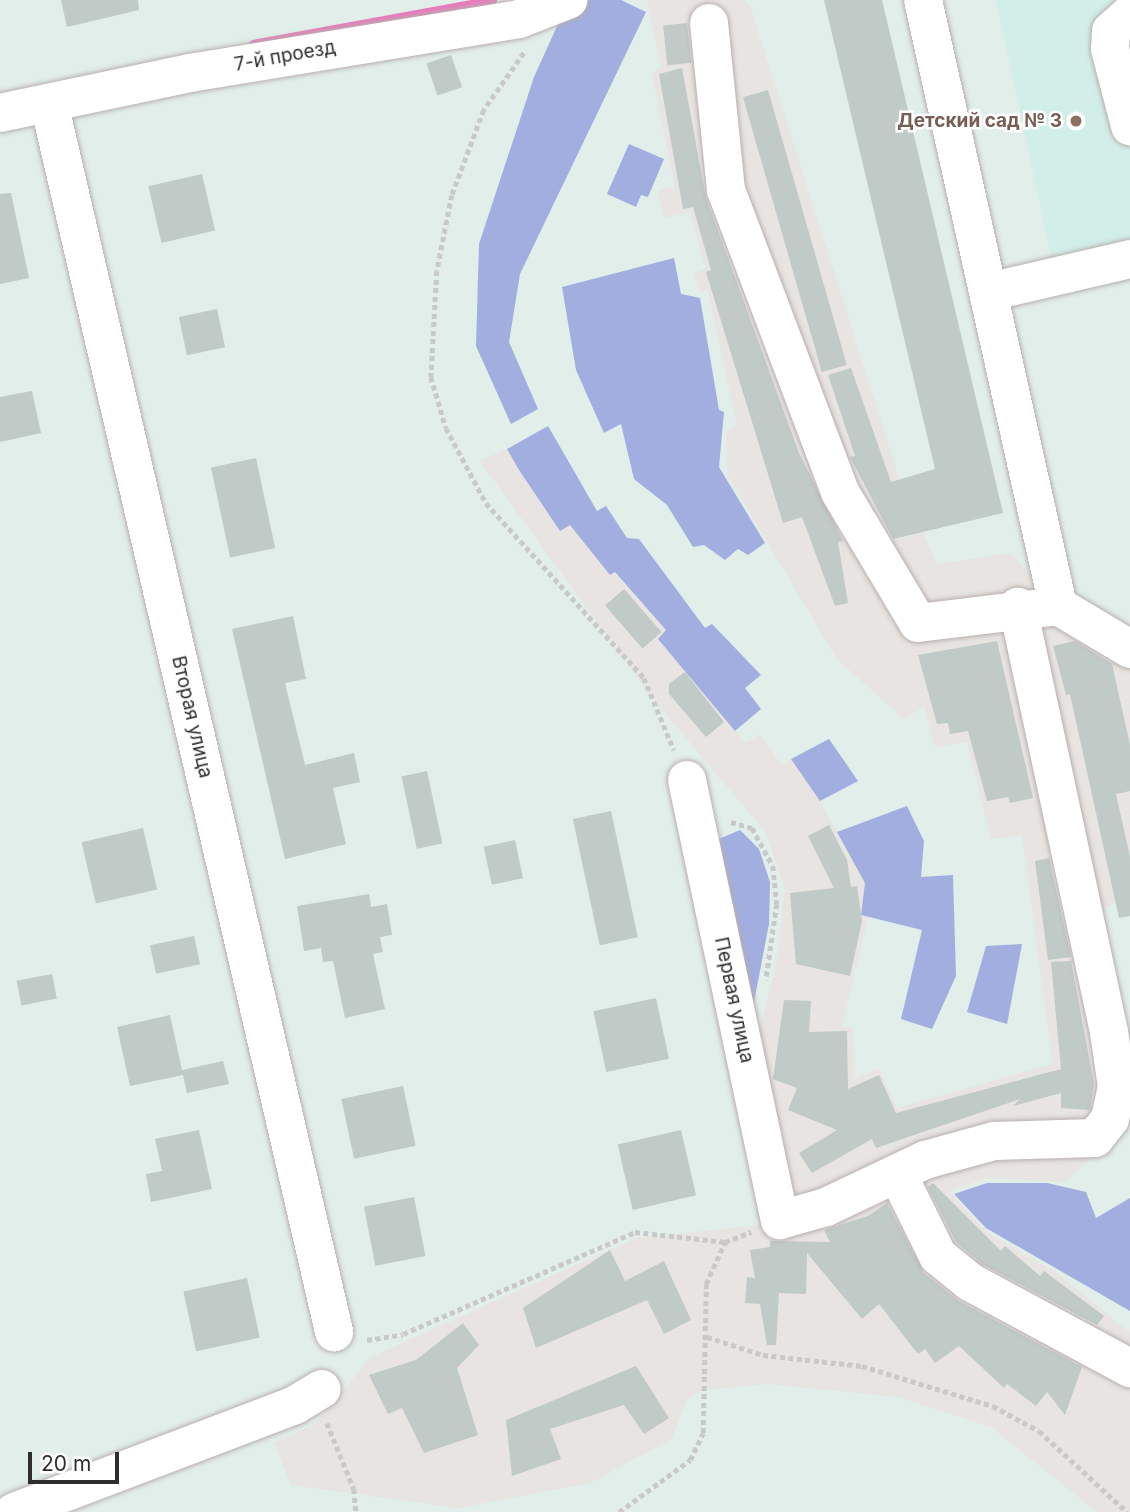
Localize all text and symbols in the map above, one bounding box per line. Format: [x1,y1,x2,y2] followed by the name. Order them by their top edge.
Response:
[232,36,338,76] street label: 7-й проезд
[897,110,1062,132] place label: Детский сад № 3
[1068,113,1084,129] marker: Детский сад № 3
[167,654,217,780] street label: Вторая улица
[710,935,758,1065] street label: Первая улица
[32,1438,122,1482] scale bar
[41,1451,91,1476] text: 20 m

